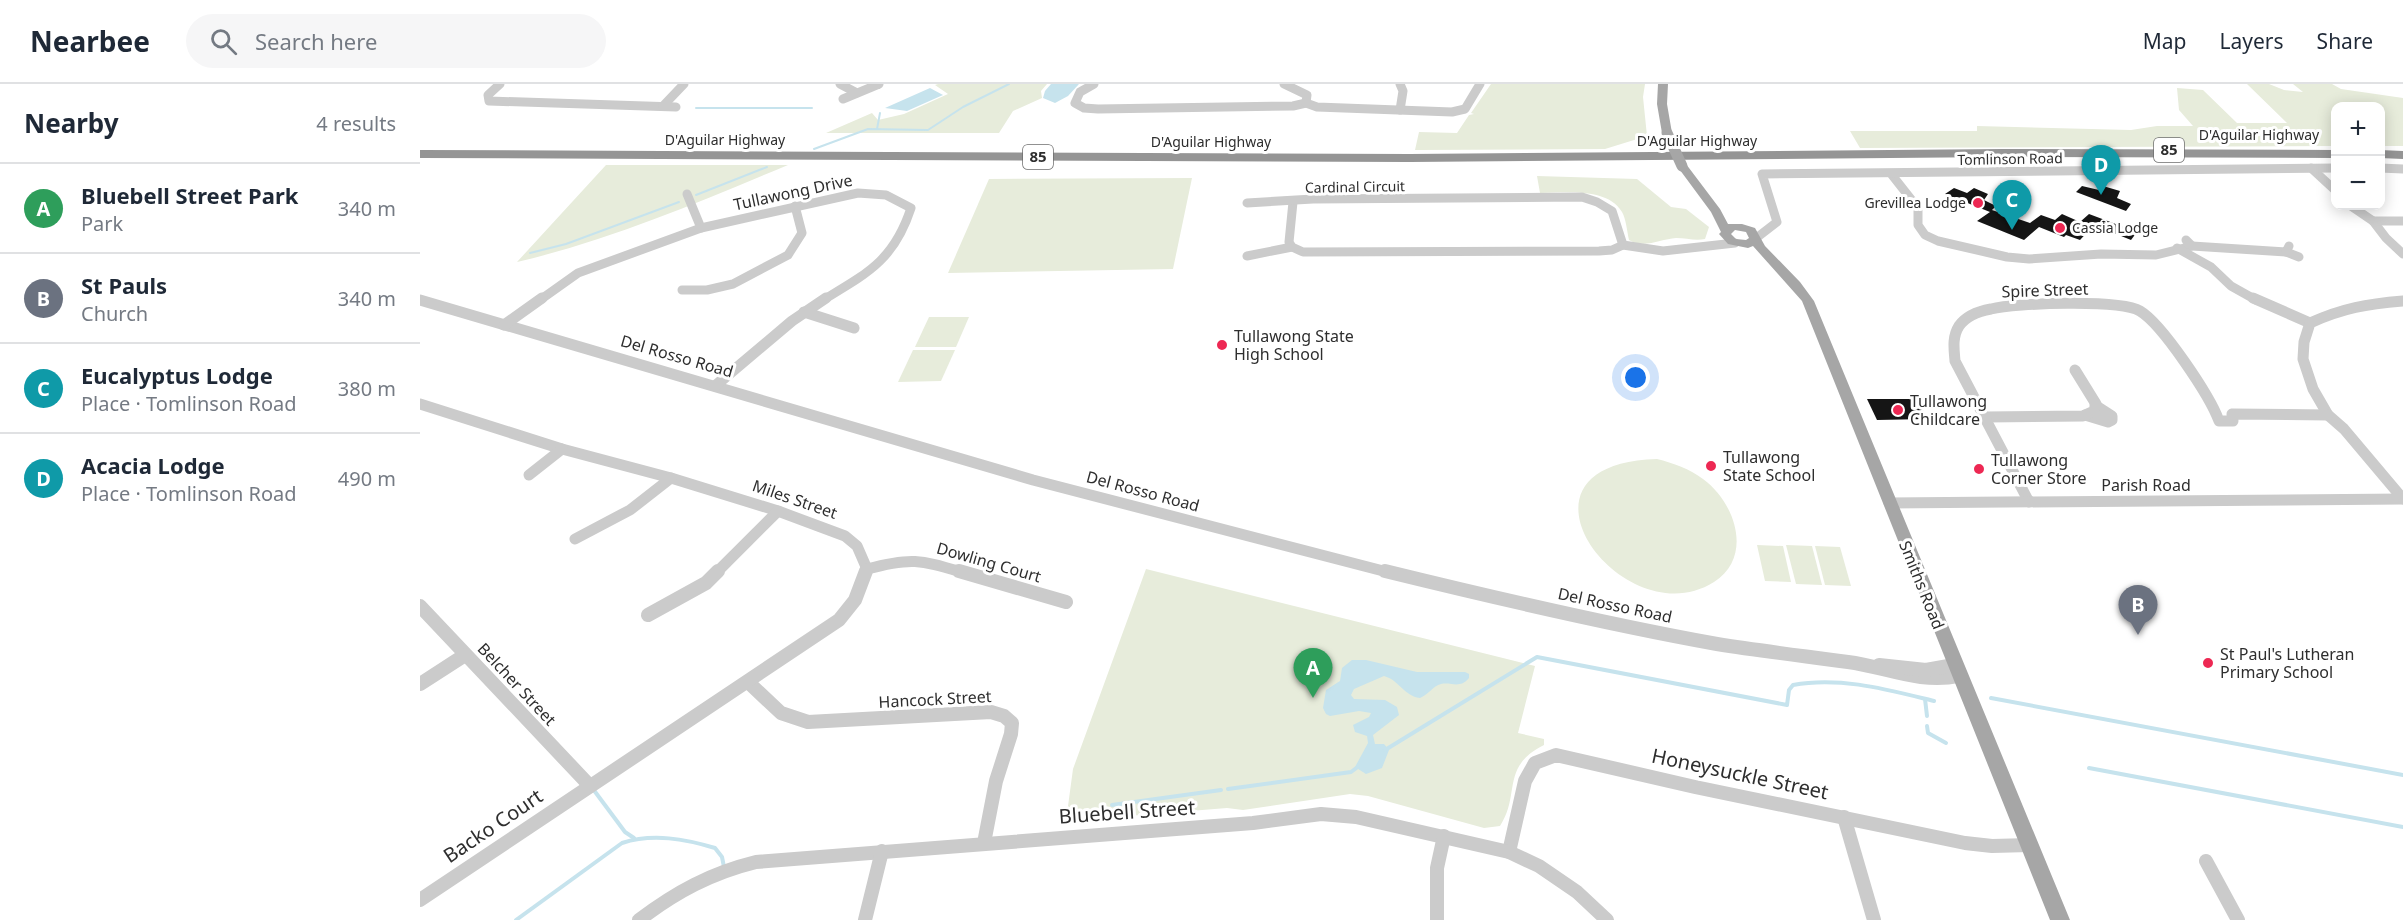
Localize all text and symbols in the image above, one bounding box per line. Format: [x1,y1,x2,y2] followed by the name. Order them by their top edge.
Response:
[186,14,606,68] search box
[30,22,150,60] text: Nearbee
[207,25,240,58] icon: search
[255,26,377,56] text: Search here
[2143,27,2187,55] text: Map
[2220,27,2284,55] text: Layers
[2317,27,2373,55] text: Share
[2331,102,2385,210] map controls
[2331,102,2385,156] button: +
[24,105,119,141] text: Nearby
[316,110,396,137] text: 4 results
[2199,125,2320,144] street label: D'Aguilar Highway
[665,130,786,149] street label: D'Aguilar Highway
[1637,131,1758,150] street label: D'Aguilar Highway
[1151,132,1272,151] street label: D'Aguilar Highway
[2154,138,2184,162] road number: 85
[1023,145,1053,169] road number: 85
[2082,146,2120,195] pin: D
[1957,148,2063,169] street label: Tomlinson Road
[2331,156,2385,210] button: −
[732,169,854,215] street label: Tullawong Drive
[1305,176,1405,197] street label: Cardinal Circuit
[81,180,298,210] text: Bluebell Street Park
[1992,180,2032,230] pin: C
[1864,193,1966,212] place label: Grevillea Lodge
[37,195,50,222] text: A
[338,195,396,222] text: 340 m
[1971,196,1985,210] marker: Grevillea Lodge
[81,210,123,237] text: Park
[2072,218,2158,237] place label: Cassia Lodge
[2053,221,2067,235] marker: Cassia Lodge
[81,270,167,300] text: St Pauls
[2001,277,2089,303] street label: Spire Street
[37,285,50,312] text: B
[338,285,396,312] text: 340 m
[81,300,148,327] text: Church
[1234,325,1354,365] place label: Tullawong State High School
[618,329,736,383] street label: Del Rosso Road
[1215,338,1229,352] marker: Tullawong State High School
[81,360,273,390] text: Eucalyptus Lodge
[1621,363,1650,392] your location
[37,375,50,402] text: C
[338,375,396,402] text: 380 m
[81,390,297,417] text: Place · Tomlinson Road
[1910,390,1987,430] place label: Tullawong Childcare
[1891,403,1905,417] marker: Tullawong Childcare
[1723,446,1815,486] place label: Tullawong State School
[1991,449,2087,489] place label: Tullawong Corner Store
[81,450,225,480] text: Acacia Lodge
[1704,459,1718,473] marker: Tullawong State School
[1972,462,1986,476] marker: Tullawong Corner Store
[36,465,51,492] text: D
[338,465,396,492] text: 490 m
[1084,465,1202,517] street label: Del Rosso Road
[750,474,841,524] street label: Miles Street
[2101,474,2191,496] street label: Parish Road
[81,480,297,507] text: Place · Tomlinson Road
[934,537,1044,587] street label: Dowling Court
[1894,537,1950,633] street label: Smiths Road
[1556,582,1674,628] street label: Del Rosso Road
[2118,586,2158,635] pin: B
[473,638,561,730] street label: Belcher Street
[2220,643,2354,683] place label: St Paul's Lutheran Primary School
[1294,648,1332,698] pin: A
[2201,656,2215,670] marker: St Paul's Lutheran Primary School
[878,685,992,713] street label: Hancock Street
[1649,742,1831,805] street label: Honeysuckle Street
[438,782,548,869] street label: Backo Court
[1058,793,1196,830] street label: Bluebell Street

